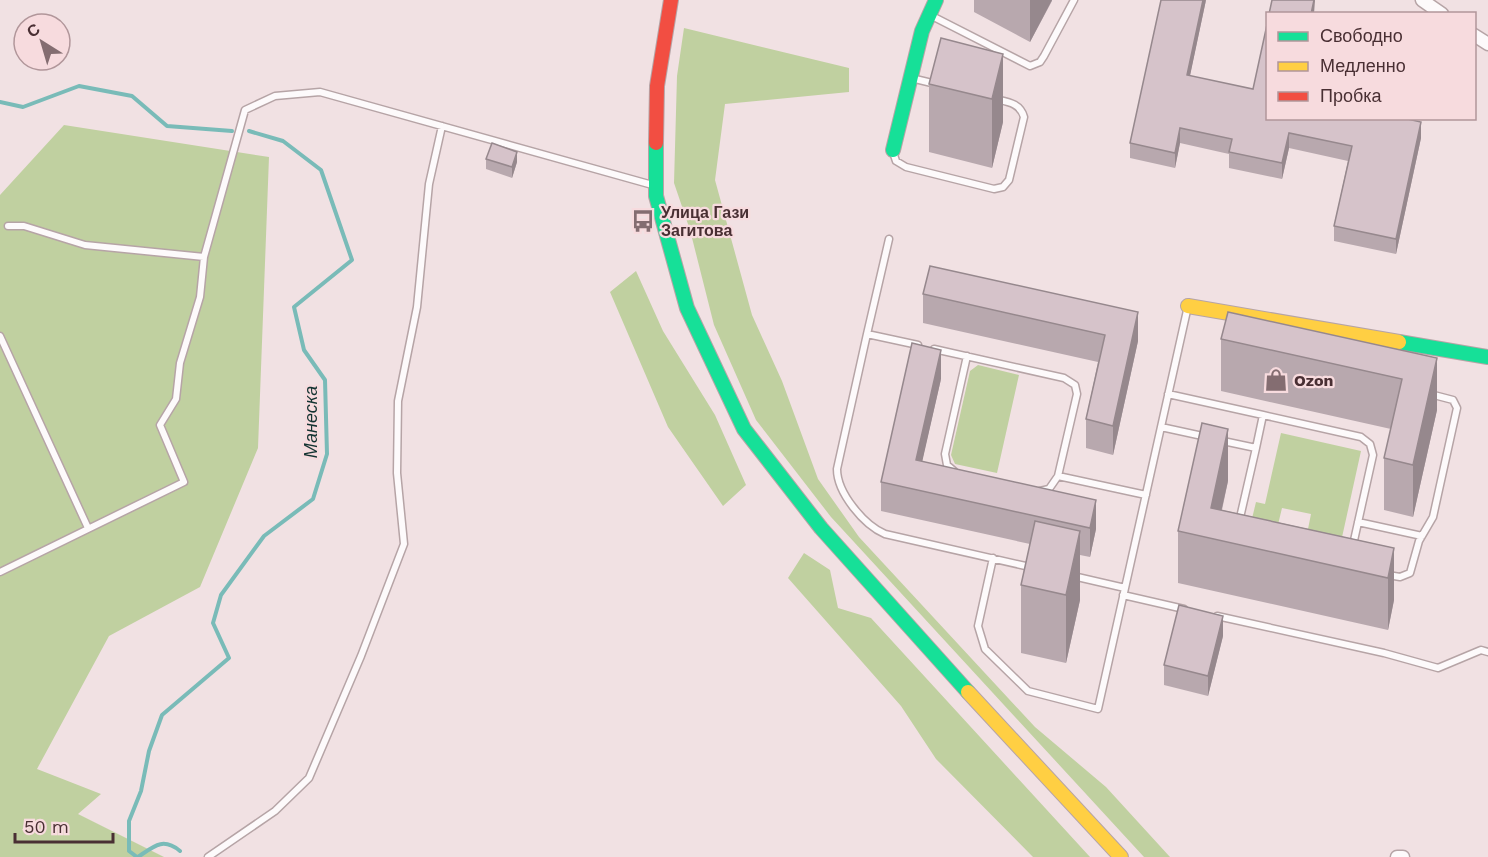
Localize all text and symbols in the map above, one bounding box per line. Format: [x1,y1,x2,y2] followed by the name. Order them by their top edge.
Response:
[12,12,72,72] north arrow
[1266,12,1476,120] legend
[23,19,44,41] text: С
[1320,25,1403,46] text: Свободно
[1320,55,1406,76] text: Медленно
[1320,85,1383,106] text: Пробка
[661,203,749,240] place label: Улица Гази Загитова
[630,208,656,234] bus stop icon: Улица Гази Загитова
[1263,367,1289,393] shop icon: Ozon
[1294,371,1333,390] place label: Ozon
[300,386,321,458] water label: Манеска
[15,806,112,844] scale bar
[24,816,69,837] text: 50 m

